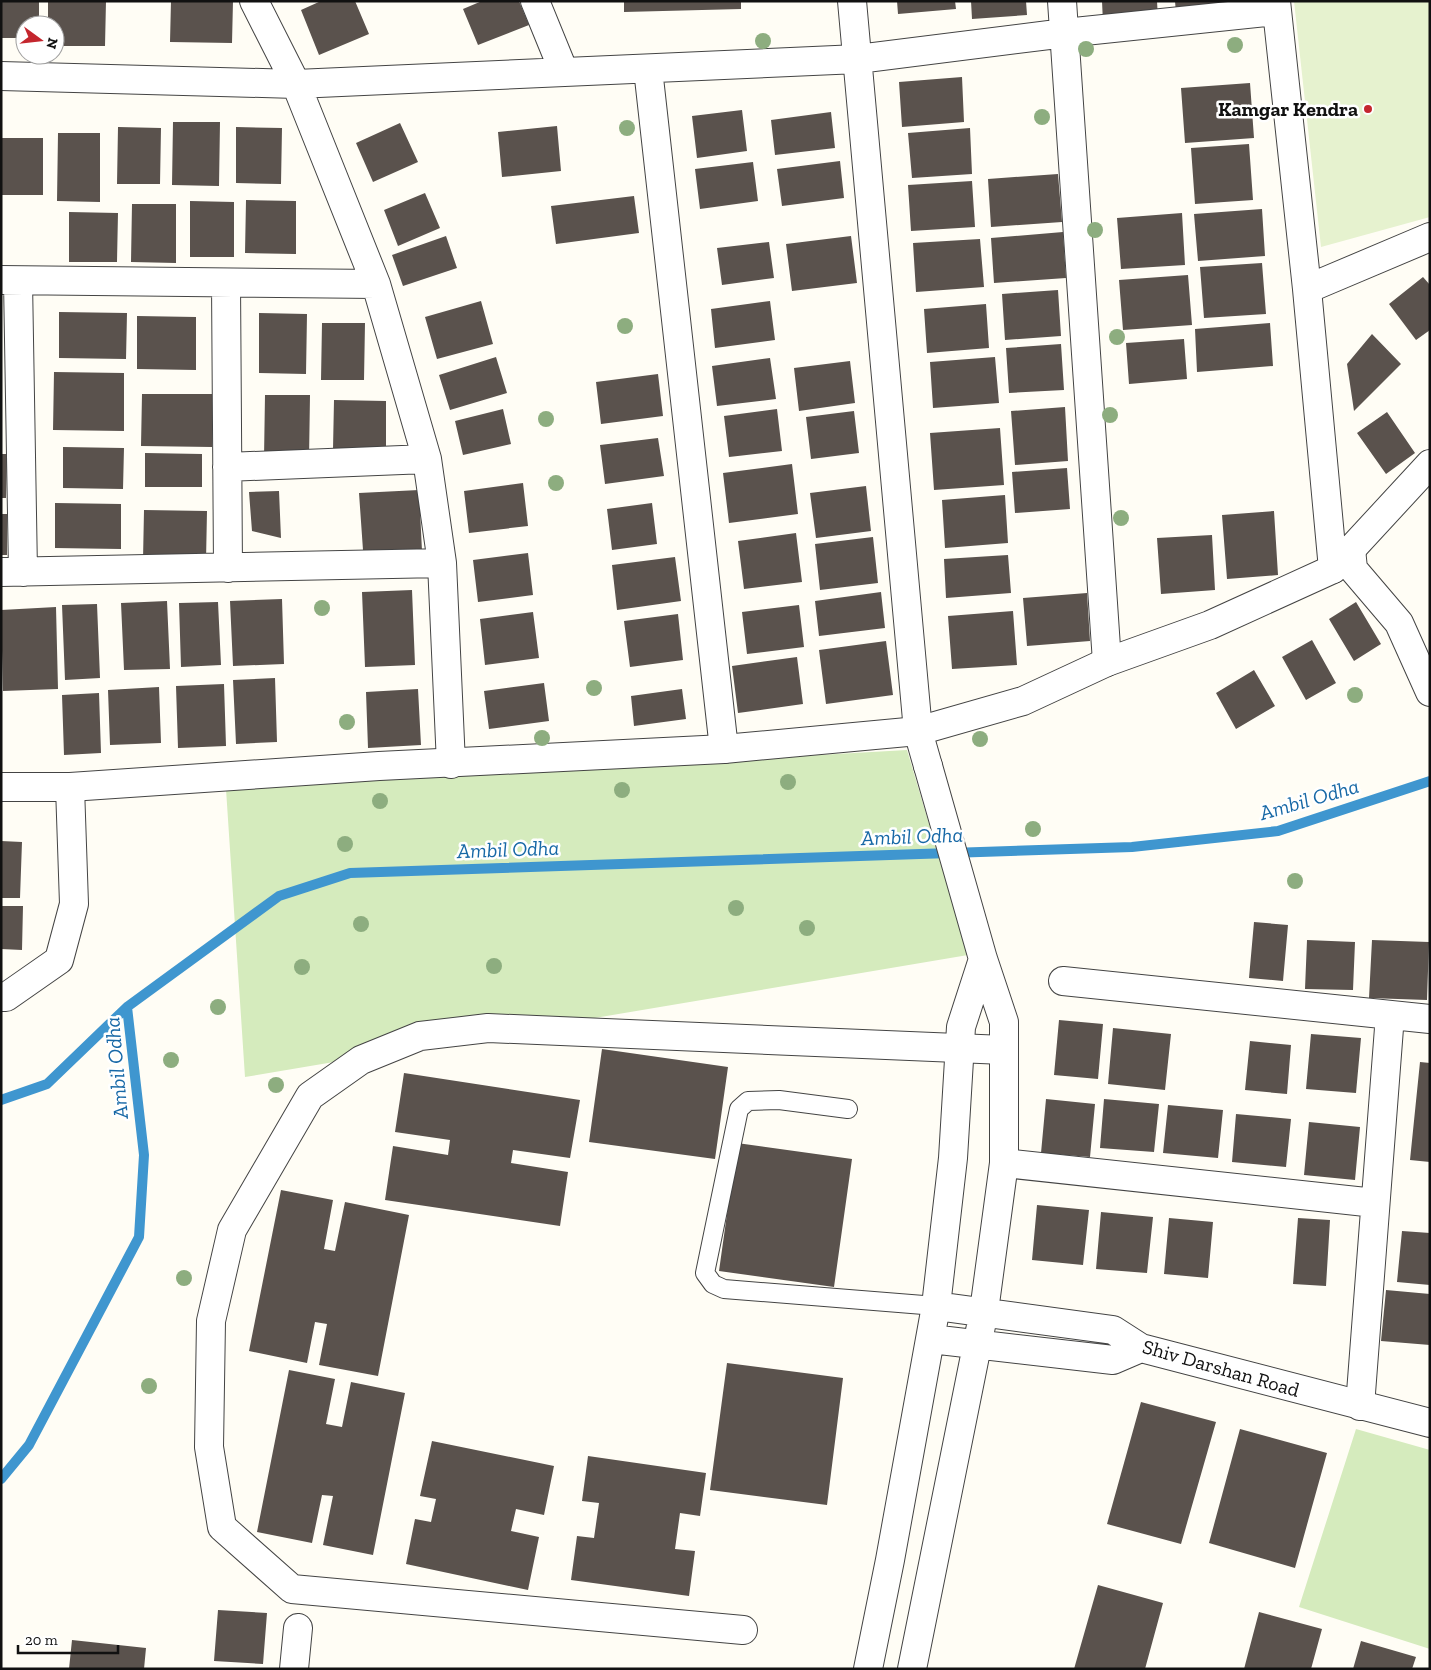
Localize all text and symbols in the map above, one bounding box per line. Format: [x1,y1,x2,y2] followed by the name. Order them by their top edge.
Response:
[15,15,65,65] north arrow
[42,36,62,51] text: N
[1218,97,1358,121] place label: Kamgar Kendra
[1362,103,1374,115] marker: Kamgar Kendra
[1256,773,1362,825] water label: Ambil Odha
[860,822,963,850] water label: Ambil Odha
[456,835,559,863] water label: Ambil Odha
[99,1016,133,1121] water label: Ambil Odha
[1140,1334,1302,1402] street label: Shiv Darshan Road
[18,1622,118,1654] scale bar
[25,1631,58,1649] text: 20 m

